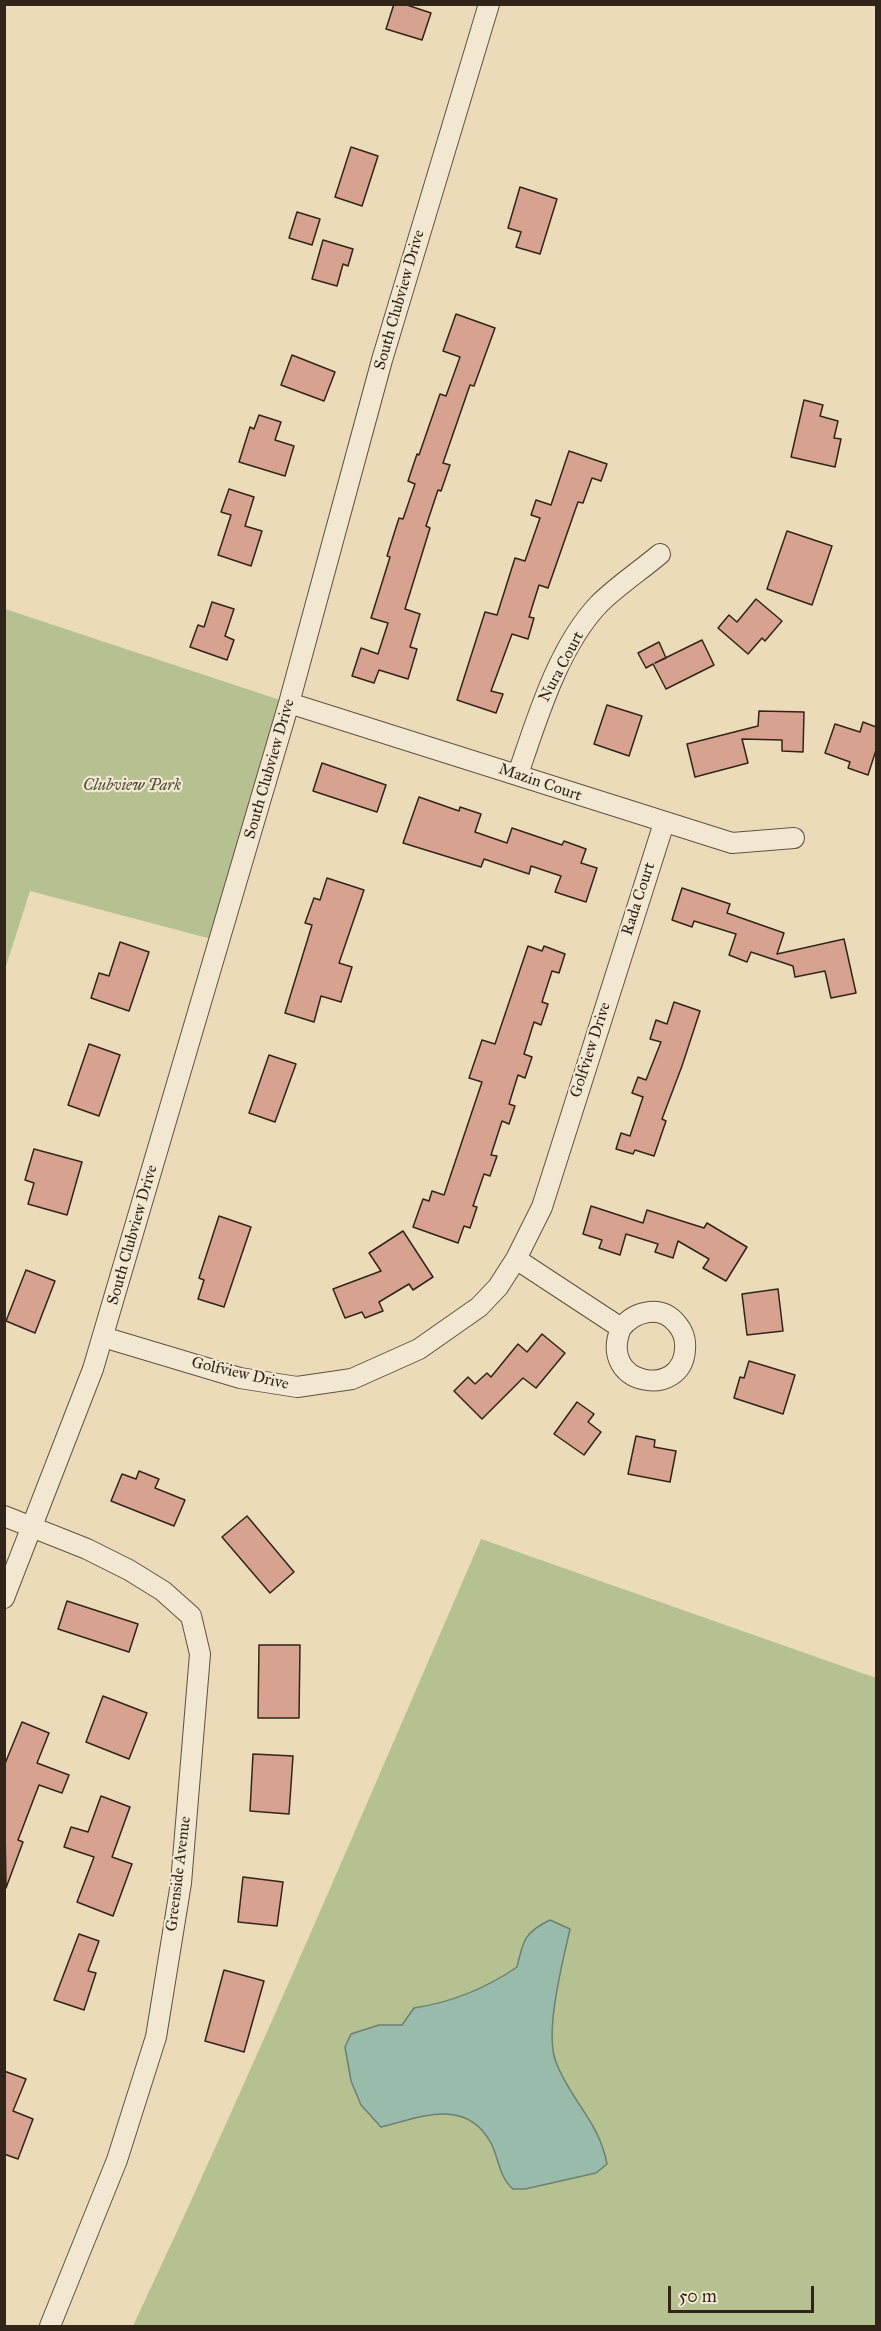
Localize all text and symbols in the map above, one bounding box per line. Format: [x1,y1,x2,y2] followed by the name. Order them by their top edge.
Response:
[371,228,429,372] street label: South Clubview Drive
[535,628,589,706] street label: Nura Court
[241,697,299,841] street label: South Clubview Drive
[496,760,584,806] street label: Mazin Court
[83,776,181,796] park label: Clubview Park
[618,860,660,938] street label: Rada Court
[567,1000,615,1100] street label: Golfview Drive
[104,1163,162,1307] street label: South Clubview Drive
[190,1353,290,1395] street label: Golfview Drive
[162,1815,196,1933] street label: Greenside Avenue
[671,2274,816,2312] scale bar
[679,2285,717,2307] text: 50 m

